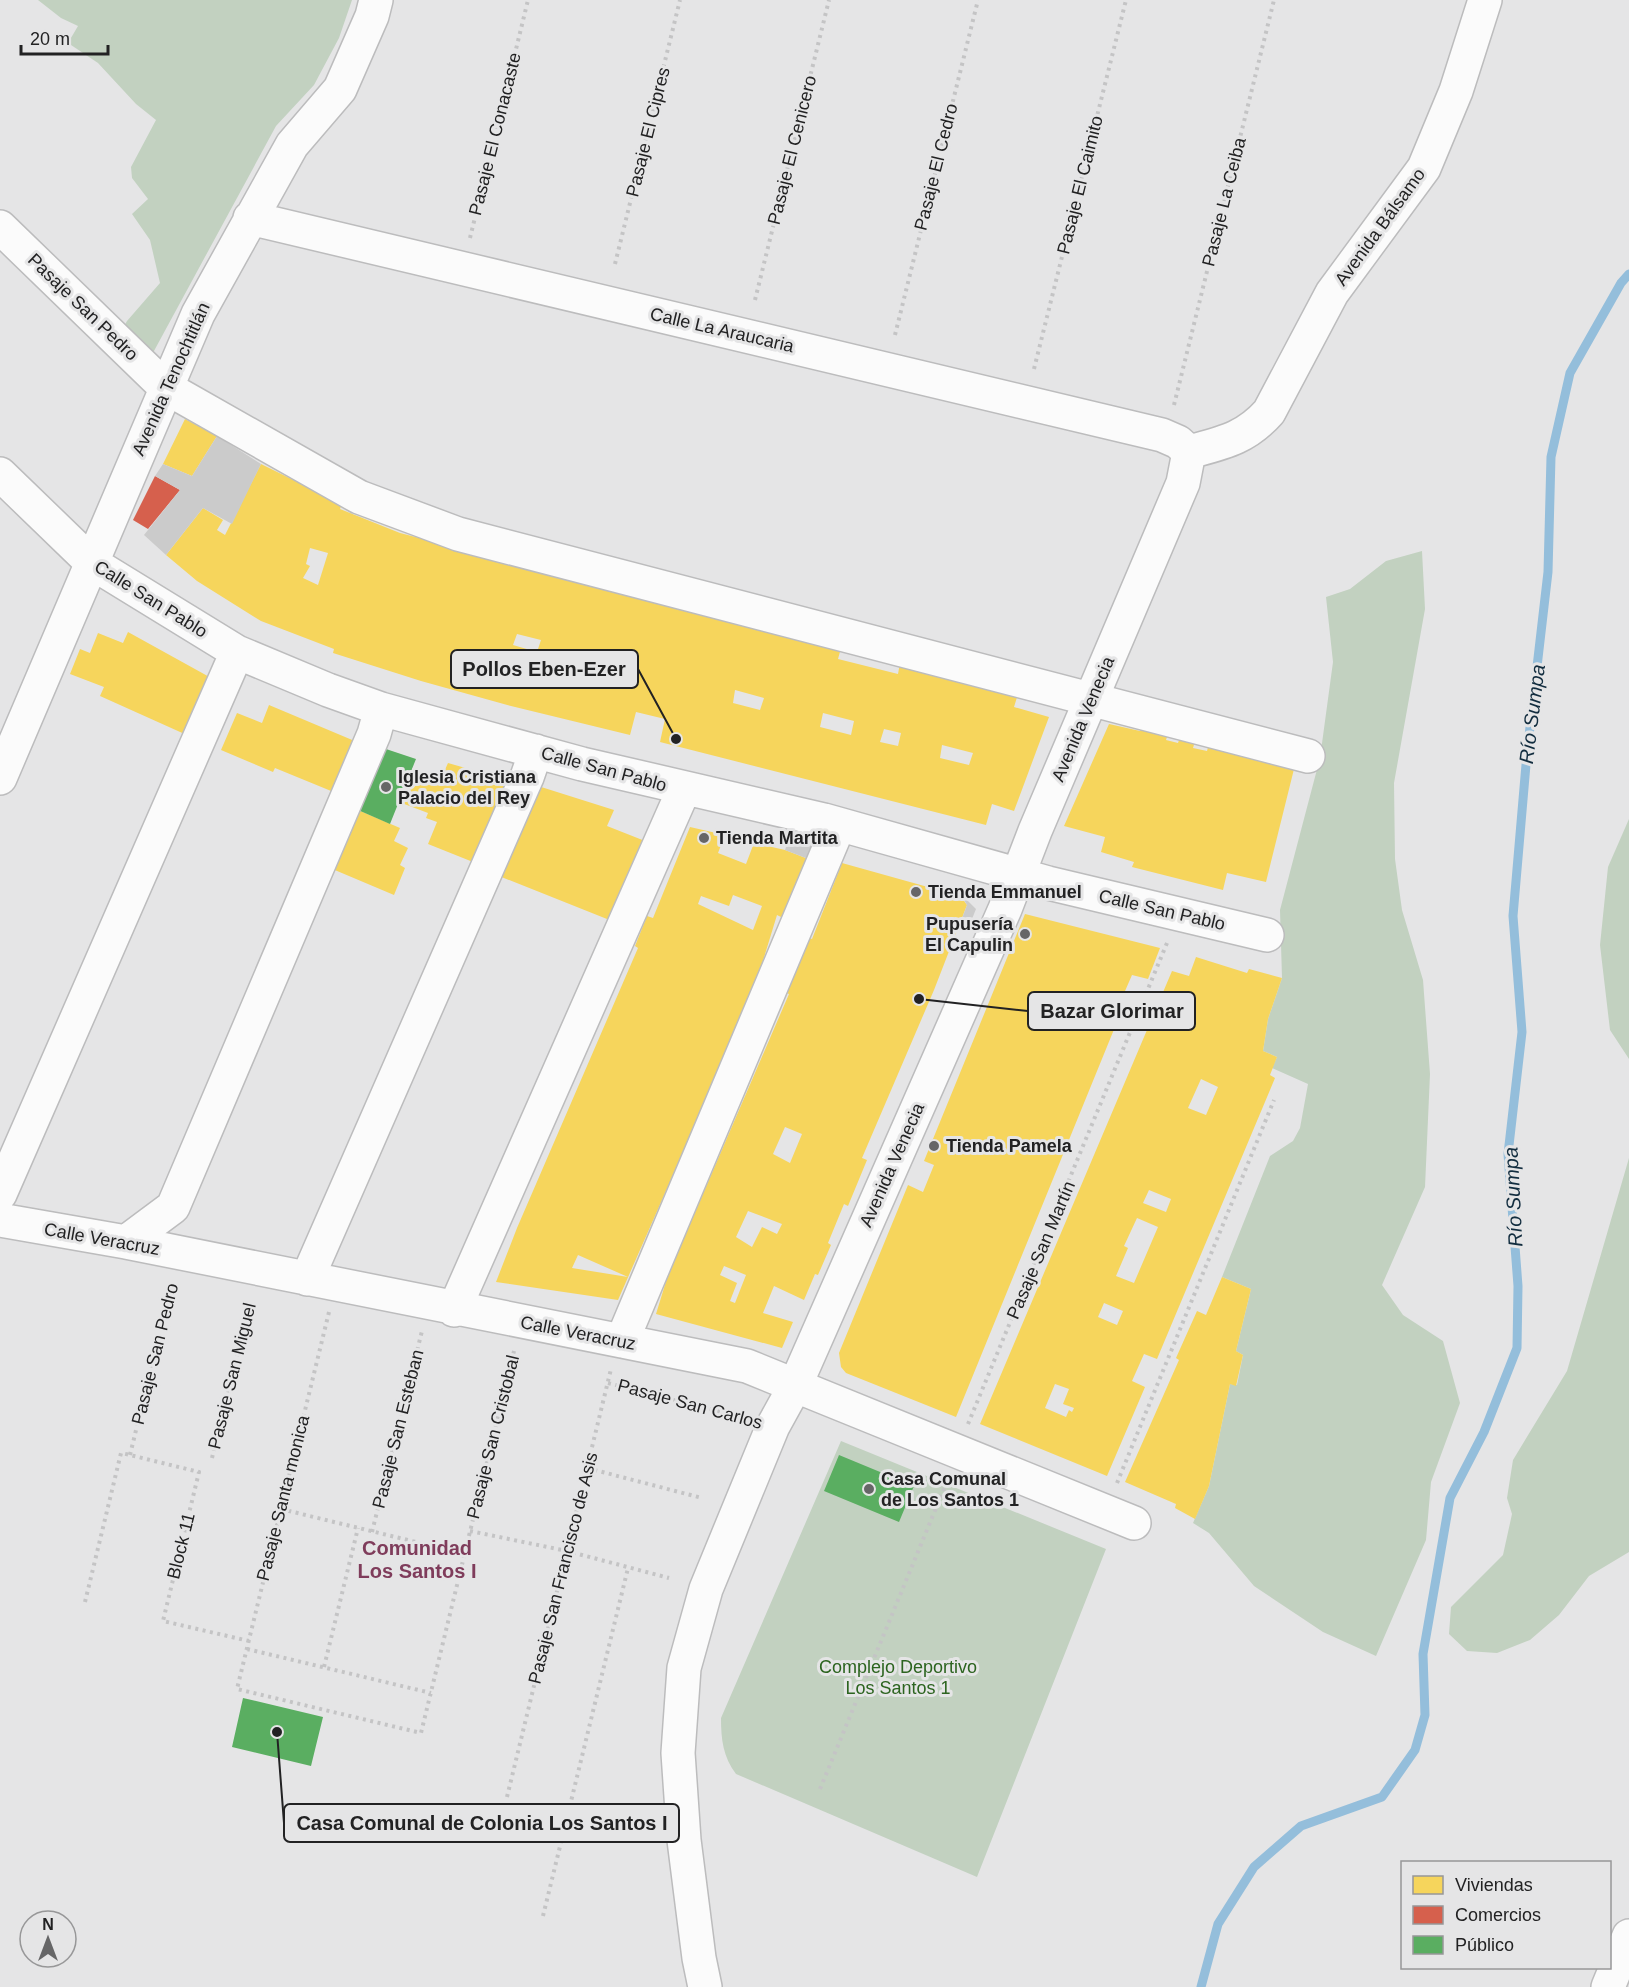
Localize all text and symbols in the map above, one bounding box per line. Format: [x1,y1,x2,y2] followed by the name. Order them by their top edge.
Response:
[21,18,108,56] scale bar
[30,29,70,49] text: 20 m
[465,51,525,217] street label: Pasaje El Conacaste
[622,65,674,199] street label: Pasaje El Cipres
[764,73,820,227] street label: Pasaje El Cenicero
[911,101,961,233] street label: Pasaje El Cedro
[1053,114,1107,256] street label: Pasaje El Caimito
[1198,135,1250,269] street label: Pasaje La Ceiba
[1331,165,1429,289] street label: Avenida Bálsamo
[24,249,142,365] street label: Pasaje San Pedro
[128,299,214,459] street label: Avenida Tenochtitlán
[648,304,797,357] street label: Calle La Araucaria
[91,556,211,642] street label: Calle San Pablo
[451,650,638,688] callout: Pollos Eben-Ezer
[1048,653,1119,784] street label: Avenida Venecia
[462,658,626,680] text: Pollos Eben-Ezer
[1515,663,1549,765] water label: Río Sumpa
[539,743,669,795] street label: Calle San Pablo
[398,767,537,808] place label: Iglesia Cristiana Palacio del Rey
[379,780,393,794] marker: Iglesia Cristiana Palacio del Rey
[716,828,839,848] place label: Tienda Martita
[697,831,711,845] marker: Tienda Martita
[928,882,1082,902] place label: Tienda Emmanuel
[909,885,923,899] marker: Tienda Emmanuel
[1097,886,1227,934] street label: Calle San Pablo
[925,914,1014,955] place label: Pupusería El Capulin
[1018,927,1032,941] marker: Pupusería El Capulin
[1028,992,1195,1030] callout: Bazar Glorimar
[1040,1000,1184,1022] text: Bazar Glorimar
[856,1099,929,1230] street label: Avenida Venecia
[946,1136,1073,1156] place label: Tienda Pamela
[927,1139,941,1153] marker: Tienda Pamela
[1499,1146,1527,1248] water label: Río Sumpa
[1003,1178,1079,1322] street label: Pasaje San Martín
[43,1219,161,1259] street label: Calle Veracruz
[128,1281,182,1427] street label: Pasaje San Pedro
[204,1301,260,1451] street label: Pasaje San Miguel
[519,1312,637,1354] street label: Calle Veracruz
[369,1347,427,1511] street label: Pasaje San Esteban
[463,1353,523,1521] street label: Pasaje San Cristobal
[615,1375,765,1433] street label: Pasaje San Carlos
[253,1412,314,1583] street label: Pasaje Santa monica
[524,1450,602,1686] street label: Pasaje San Francisco de Asis
[881,1469,1019,1510] place label: Casa Comunal de Los Santos 1
[862,1482,876,1496] marker: Casa Comunal de Los Santos 1
[163,1511,199,1581] street label: Block 11
[358,1537,476,1582] district label: Comunidad Los Santos I
[819,1657,977,1698] park label: Complejo Deportivo Los Santos 1
[284,1804,679,1842] callout: Casa Comunal de Colonia Los Santos I
[296,1812,668,1834] text: Casa Comunal de Colonia Los Santos I
[1401,1861,1611,1969] legend
[1455,1875,1533,1895] text: Viviendas
[1455,1905,1541,1925] text: Comercios
[18,1909,78,1969] north arrow
[42,1916,54,1933] text: N
[1455,1935,1514,1955] text: Público

